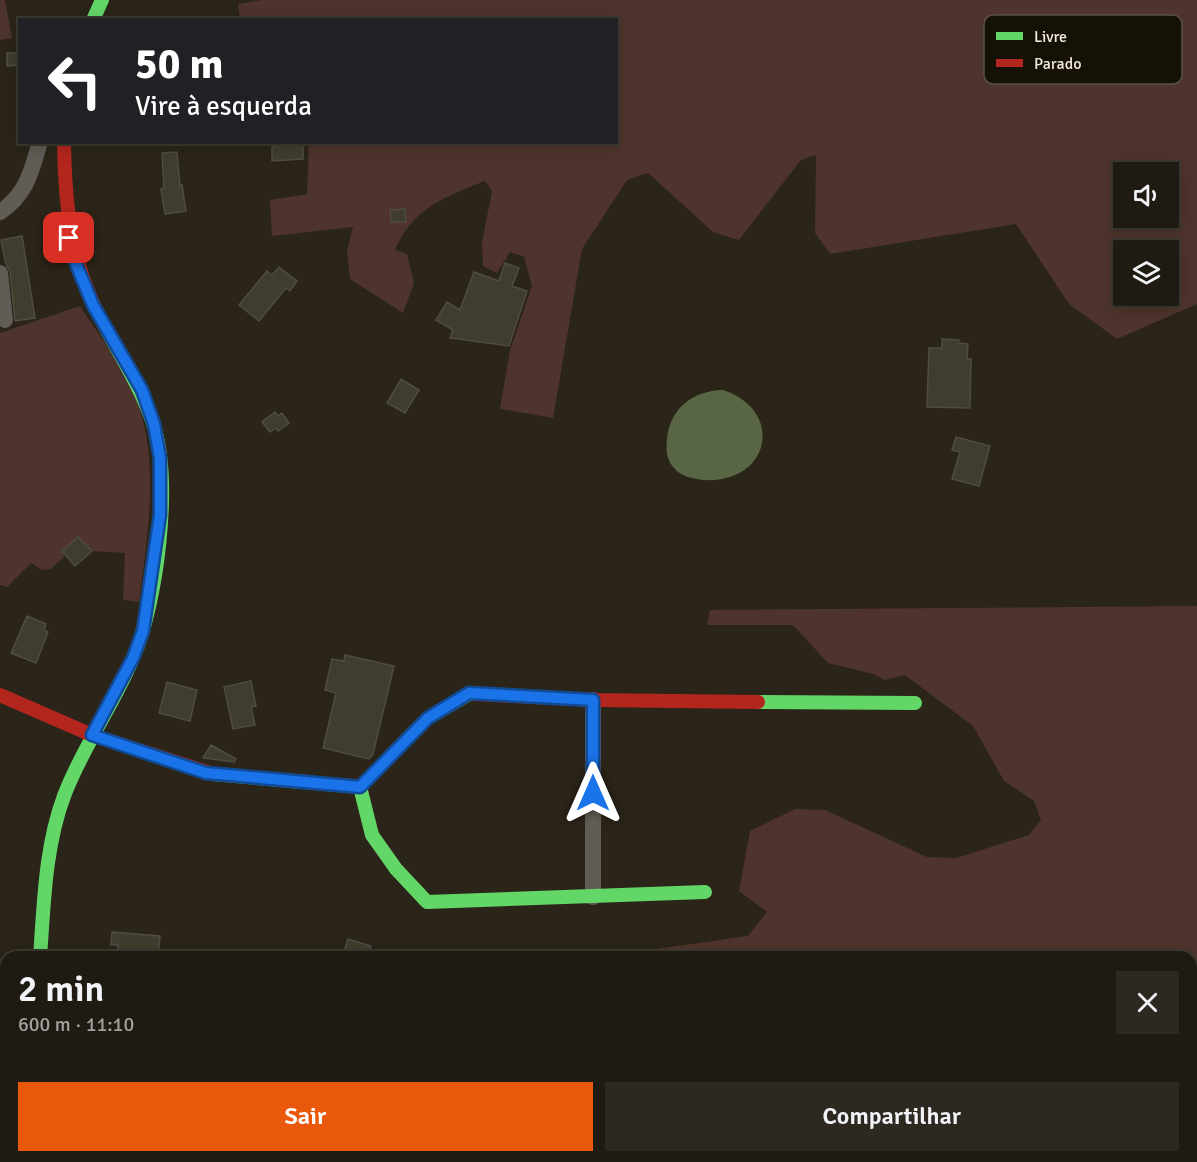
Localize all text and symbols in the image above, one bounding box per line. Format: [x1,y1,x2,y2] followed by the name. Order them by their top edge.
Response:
[984,15,1182,84] legend
[1034,27,1067,47] text: Livre
[135,39,224,90] text: 50 m
[36,42,114,120] icon: left
[1034,54,1081,74] text: Parado
[135,90,312,123] text: Vire à esquerda
[1113,162,1179,306] map controls
[1113,162,1179,228] button: sound
[43,212,94,263] pin
[52,221,85,254] icon: arrive
[1113,240,1179,306] button: layers
[561,761,625,825] position arrow
[18,967,104,1012] text: 2 min
[1116,971,1179,1034] button: close
[18,1012,134,1037] text: 600 m · 11:10
[18,1082,593,1151] button: Sair
[605,1082,1179,1151] button: Compartilhar

